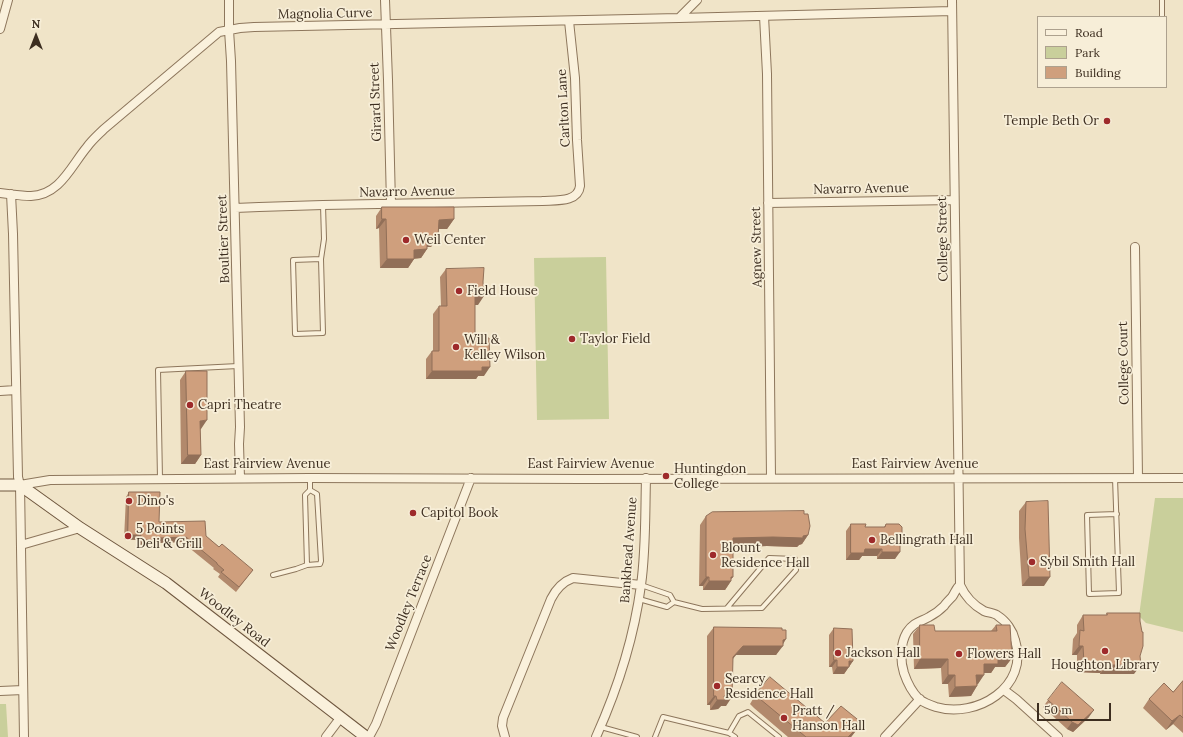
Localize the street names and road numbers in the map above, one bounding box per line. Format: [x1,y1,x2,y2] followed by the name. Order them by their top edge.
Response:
[277,5,373,23] street label: Magnolia Curve
[367,62,385,142] street label: Girard Street
[554,68,574,148] street label: Carlton Lane
[813,180,909,198] street label: Navarro Avenue
[359,183,455,201] street label: Navarro Avenue
[215,194,233,284] street label: Boultier Street
[934,196,952,282] street label: College Street
[748,206,766,288] street label: Agnew Street
[1115,321,1133,405] street label: College Court
[203,456,331,472] street label: East Fairview Avenue
[527,456,655,472] street label: East Fairview Avenue
[851,456,979,472] street label: East Fairview Avenue
[618,496,640,604] street label: Bankhead Avenue
[383,552,435,654] street label: Woodley Terrace
[195,585,273,651] street label: Woodley Road

